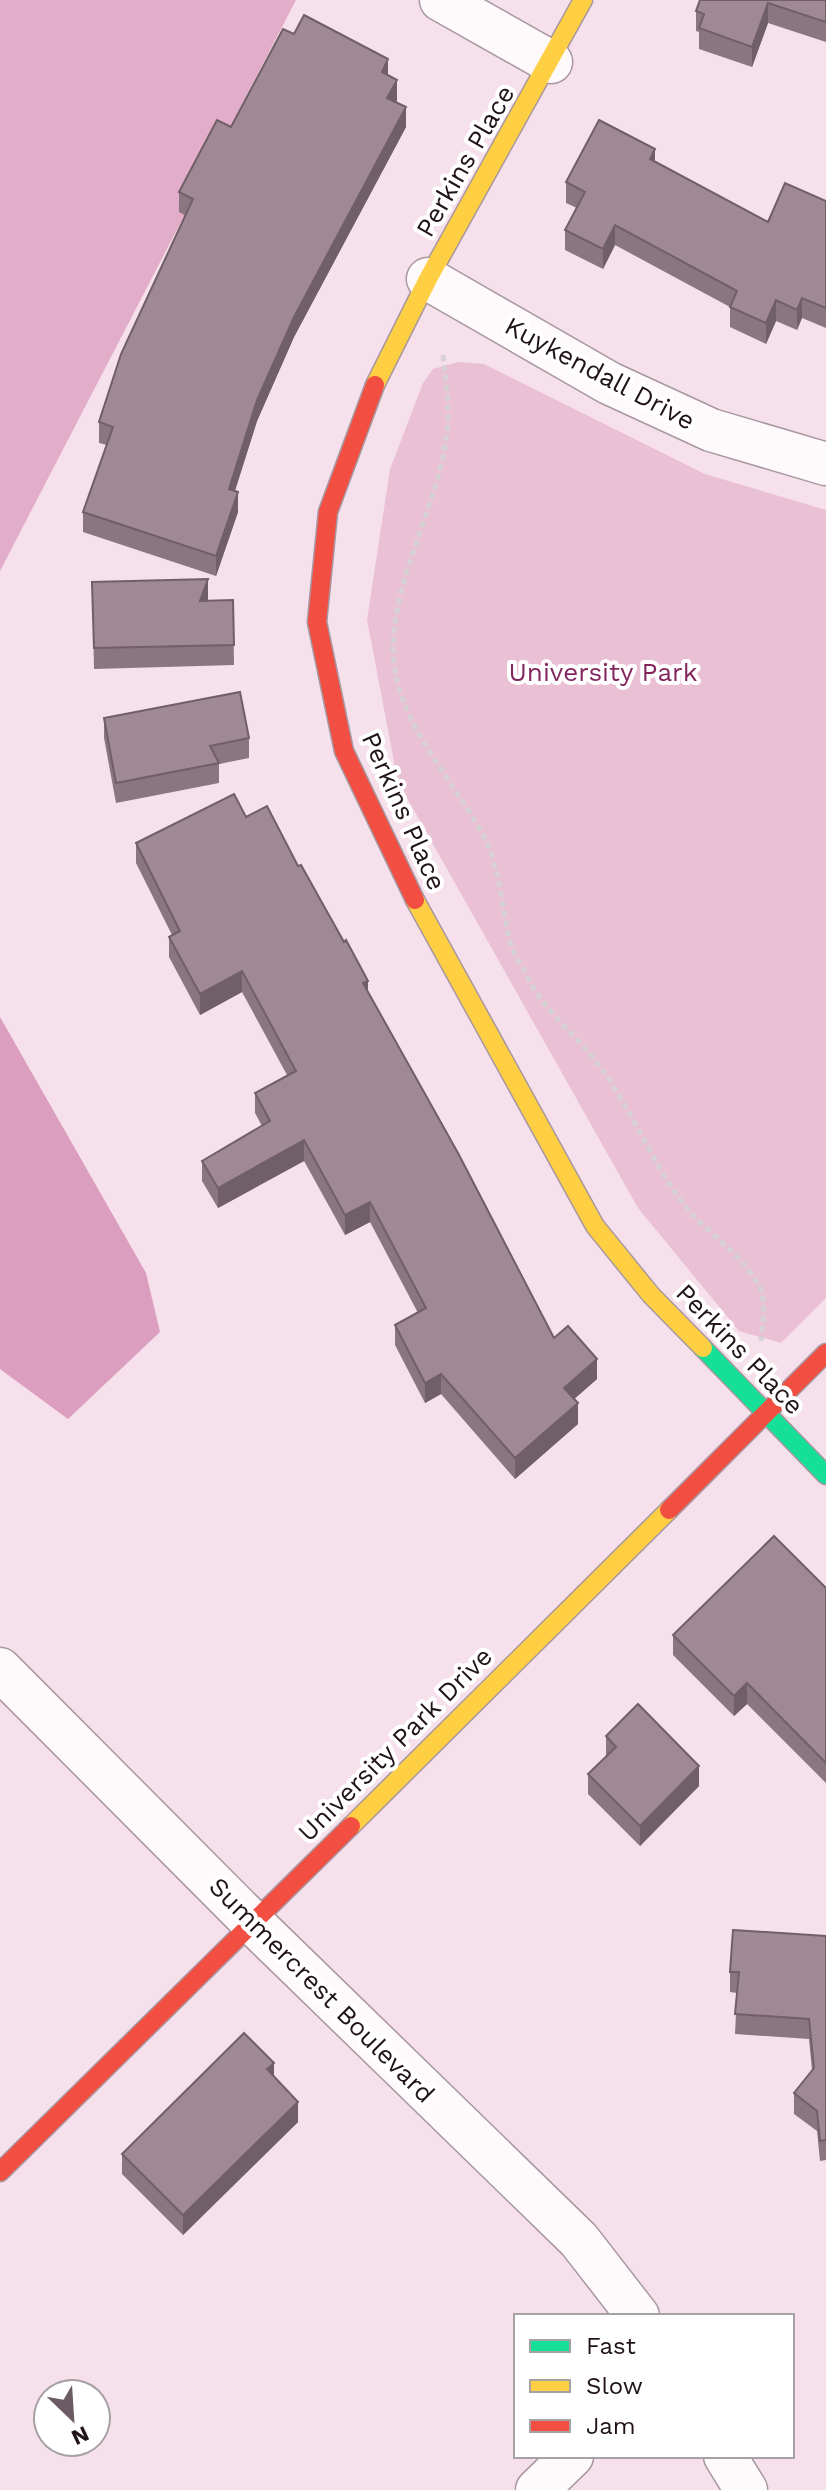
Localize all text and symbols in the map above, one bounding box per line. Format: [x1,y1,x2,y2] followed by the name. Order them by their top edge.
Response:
[410,80,520,242] street label: Perkins Place
[500,310,700,436] street label: Kuykendall Drive
[509,657,698,687] park label: University Park
[356,727,452,895] street label: Perkins Place
[670,1278,810,1420] street label: Perkins Place
[292,1641,498,1847] street label: University Park Drive
[203,1871,441,2109] street label: Summercrest Boulevard
[514,2314,794,2458] legend
[586,2332,636,2360] text: Fast
[586,2372,643,2400] text: Slow
[32,2378,112,2458] north arrow
[586,2412,636,2440] text: Jam
[68,2421,93,2450] text: N

